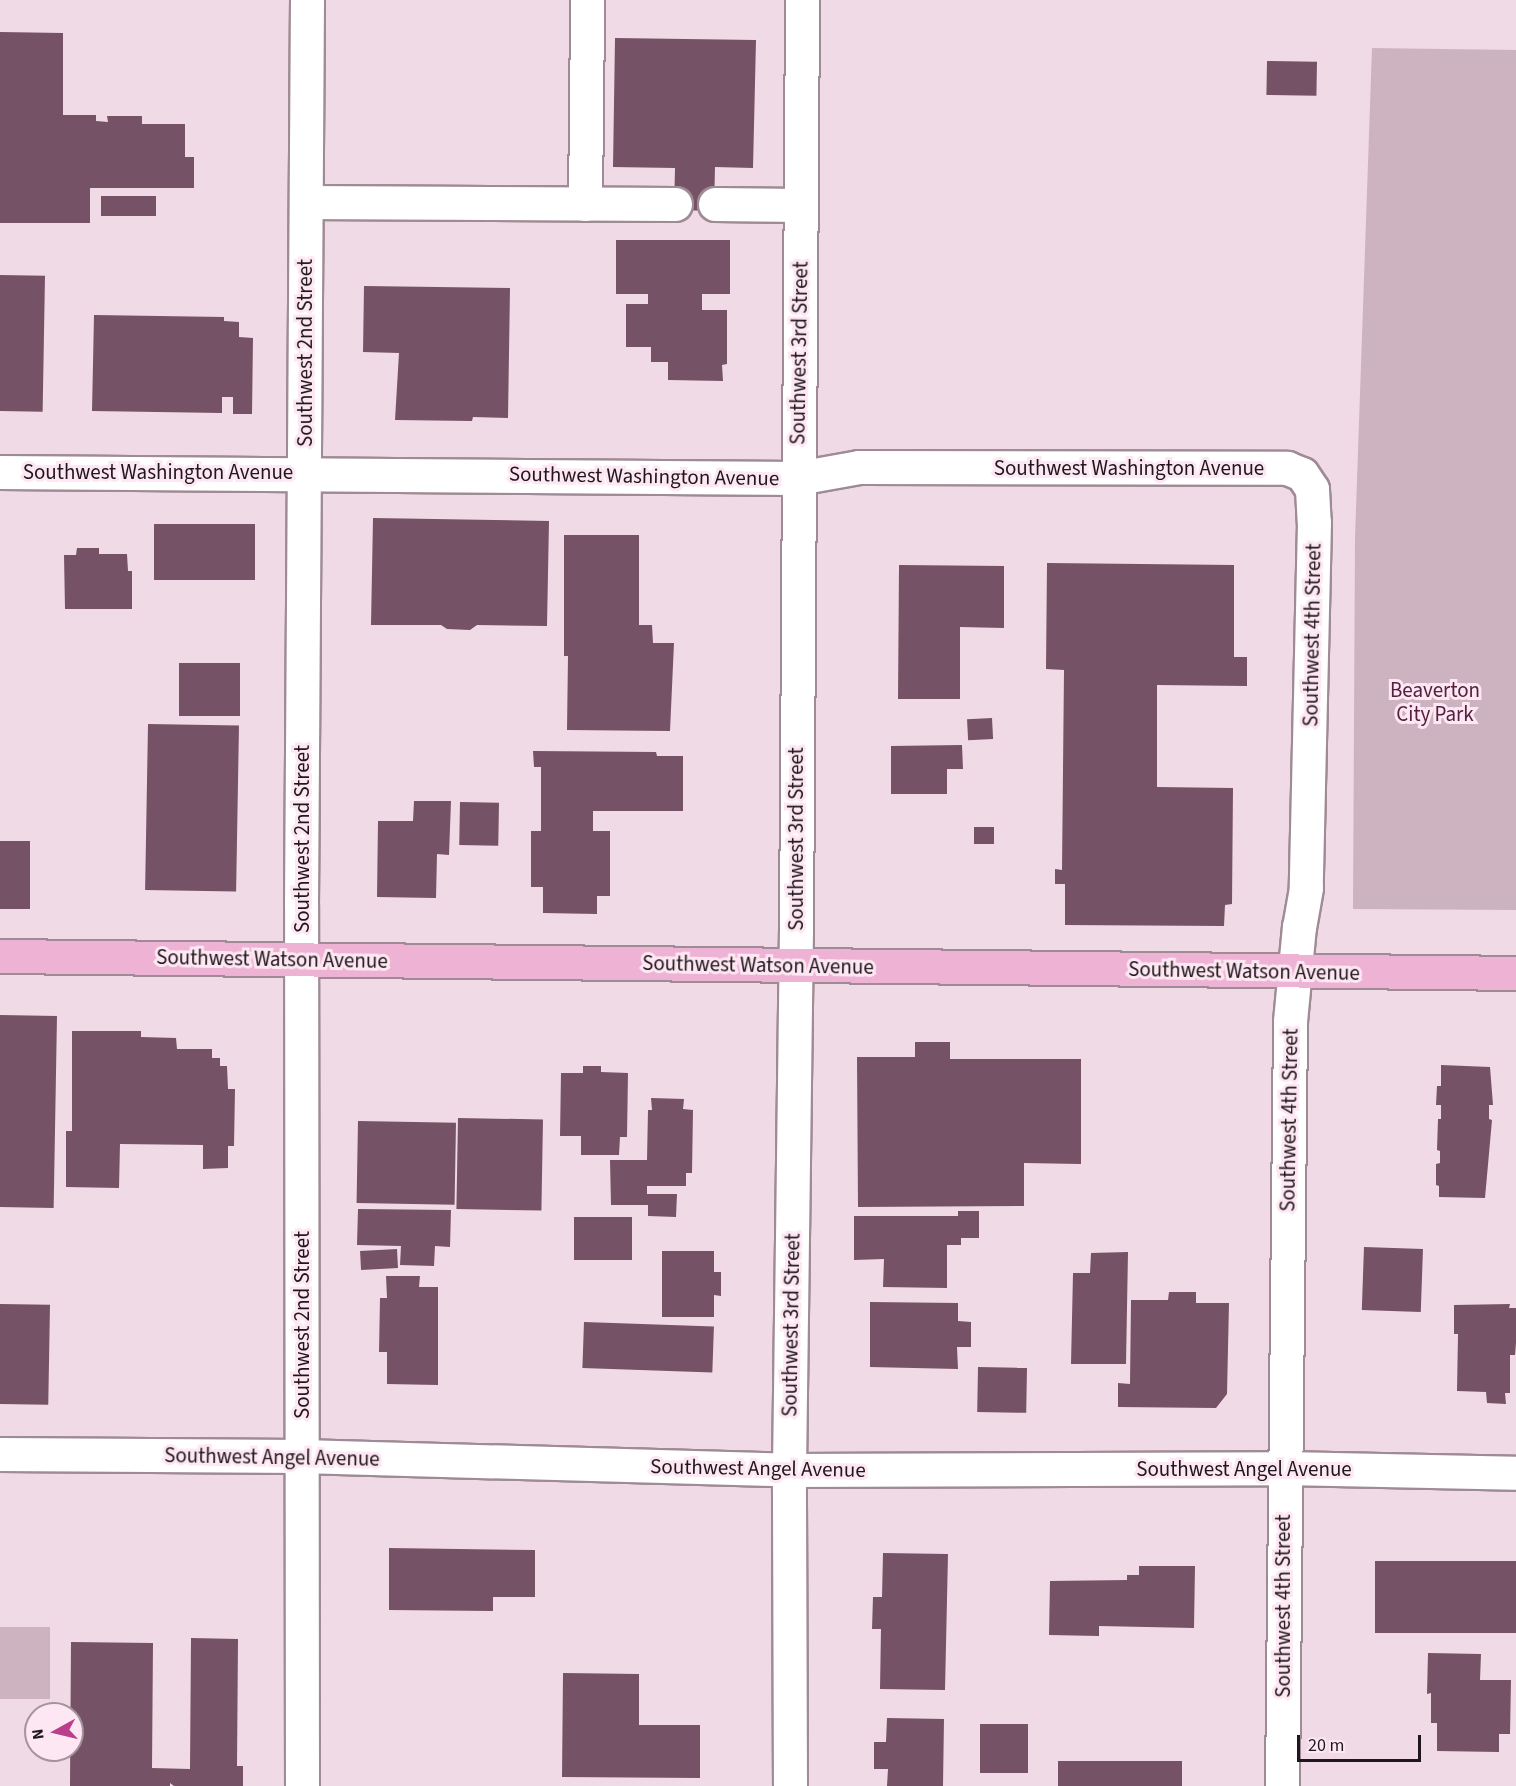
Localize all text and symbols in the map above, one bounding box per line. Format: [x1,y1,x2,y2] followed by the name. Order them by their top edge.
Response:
[292,259,318,447] street label: Southwest 2nd Street
[785,261,813,445] street label: Southwest 3rd Street
[994,455,1264,481] street label: Southwest Washington Avenue
[23,459,293,485] street label: Southwest Washington Avenue
[509,461,779,491] street label: Southwest Washington Avenue
[1298,543,1326,727] street label: Southwest 4th Street
[1390,677,1480,727] park label: Beaverton City Park
[289,745,315,933] street label: Southwest 2nd Street
[783,747,809,931] street label: Southwest 3rd Street
[156,944,388,974] street label: Southwest Watson Avenue
[642,950,874,980] street label: Southwest Watson Avenue
[1128,956,1360,986] street label: Southwest Watson Avenue
[1275,1028,1303,1212] street label: Southwest 4th Street
[289,1231,315,1419] street label: Southwest 2nd Street
[777,1233,805,1417] street label: Southwest 3rd Street
[164,1443,380,1471] street label: Southwest Angel Avenue
[650,1454,866,1482] street label: Southwest Angel Avenue
[1136,1456,1352,1482] street label: Southwest Angel Avenue
[1270,1514,1296,1698] street label: Southwest 4th Street
[24,1702,84,1762] north arrow
[1300,1723,1424,1761] scale bar
[27,1727,50,1741] text: N
[1308,1733,1344,1758] text: 20 m

